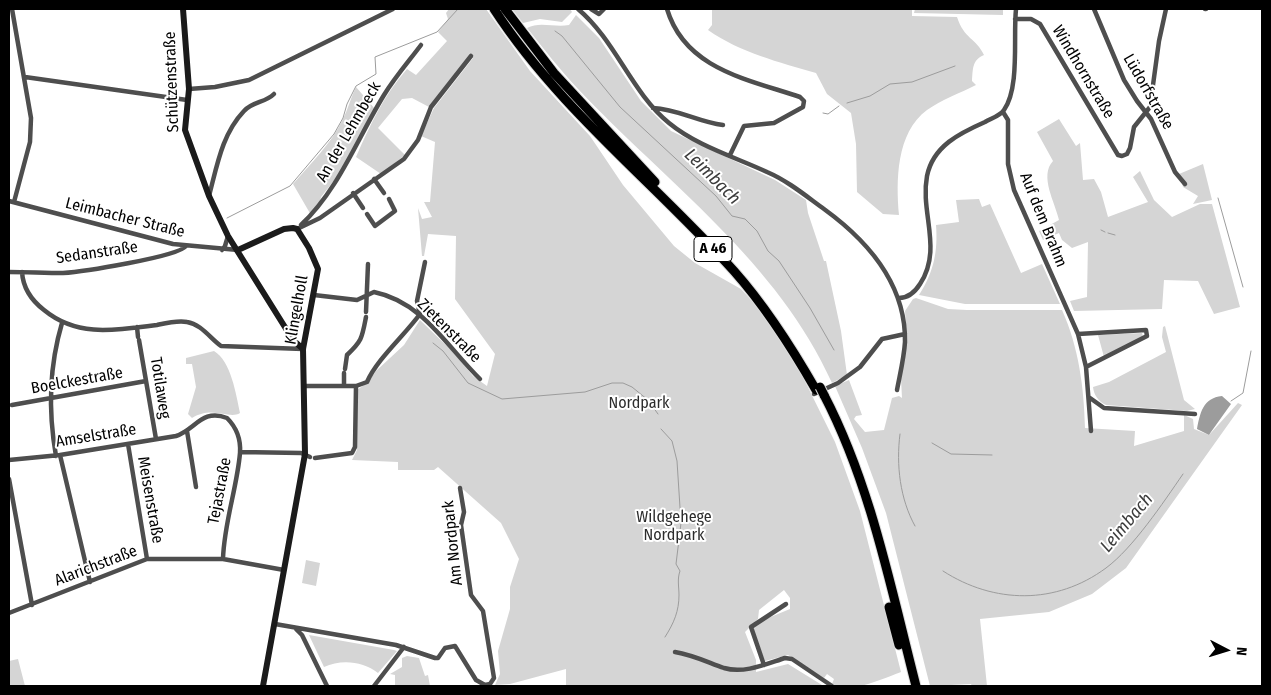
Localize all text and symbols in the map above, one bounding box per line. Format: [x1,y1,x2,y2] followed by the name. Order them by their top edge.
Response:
[1048,22,1118,122] street label: Windhornstraße
[161,31,183,133] street label: Schützenstraße
[1119,51,1177,133] street label: Lüdorfstraße
[313,78,385,186] street label: An der Lehmbeck
[680,145,744,209] water label: Leimbach
[1015,170,1071,270] street label: Auf dem Brahm
[63,194,187,242] street label: Leimbacher Straße
[694,236,732,262] road number: A 46
[55,238,139,268] street label: Sedanstraße
[281,274,313,346] street label: Klingelholl
[413,295,485,367] street label: Zietenstraße
[146,356,174,420] street label: Totilaweg
[30,363,124,399] street label: Boelckestraße
[608,394,670,414] park label: Nordpark
[54,420,138,452] street label: Amselstraße
[133,455,167,545] street label: Meisenstraße
[204,456,236,526] street label: Tejastraße
[1096,489,1158,557] water label: Leimbach
[439,499,467,587] street label: Am Nordpark
[636,508,712,546] park label: Wildgehege Nordpark
[52,541,140,591] street label: Alarichstraße
[1201,625,1251,675] north arrow
[1233,646,1250,656] text: N

